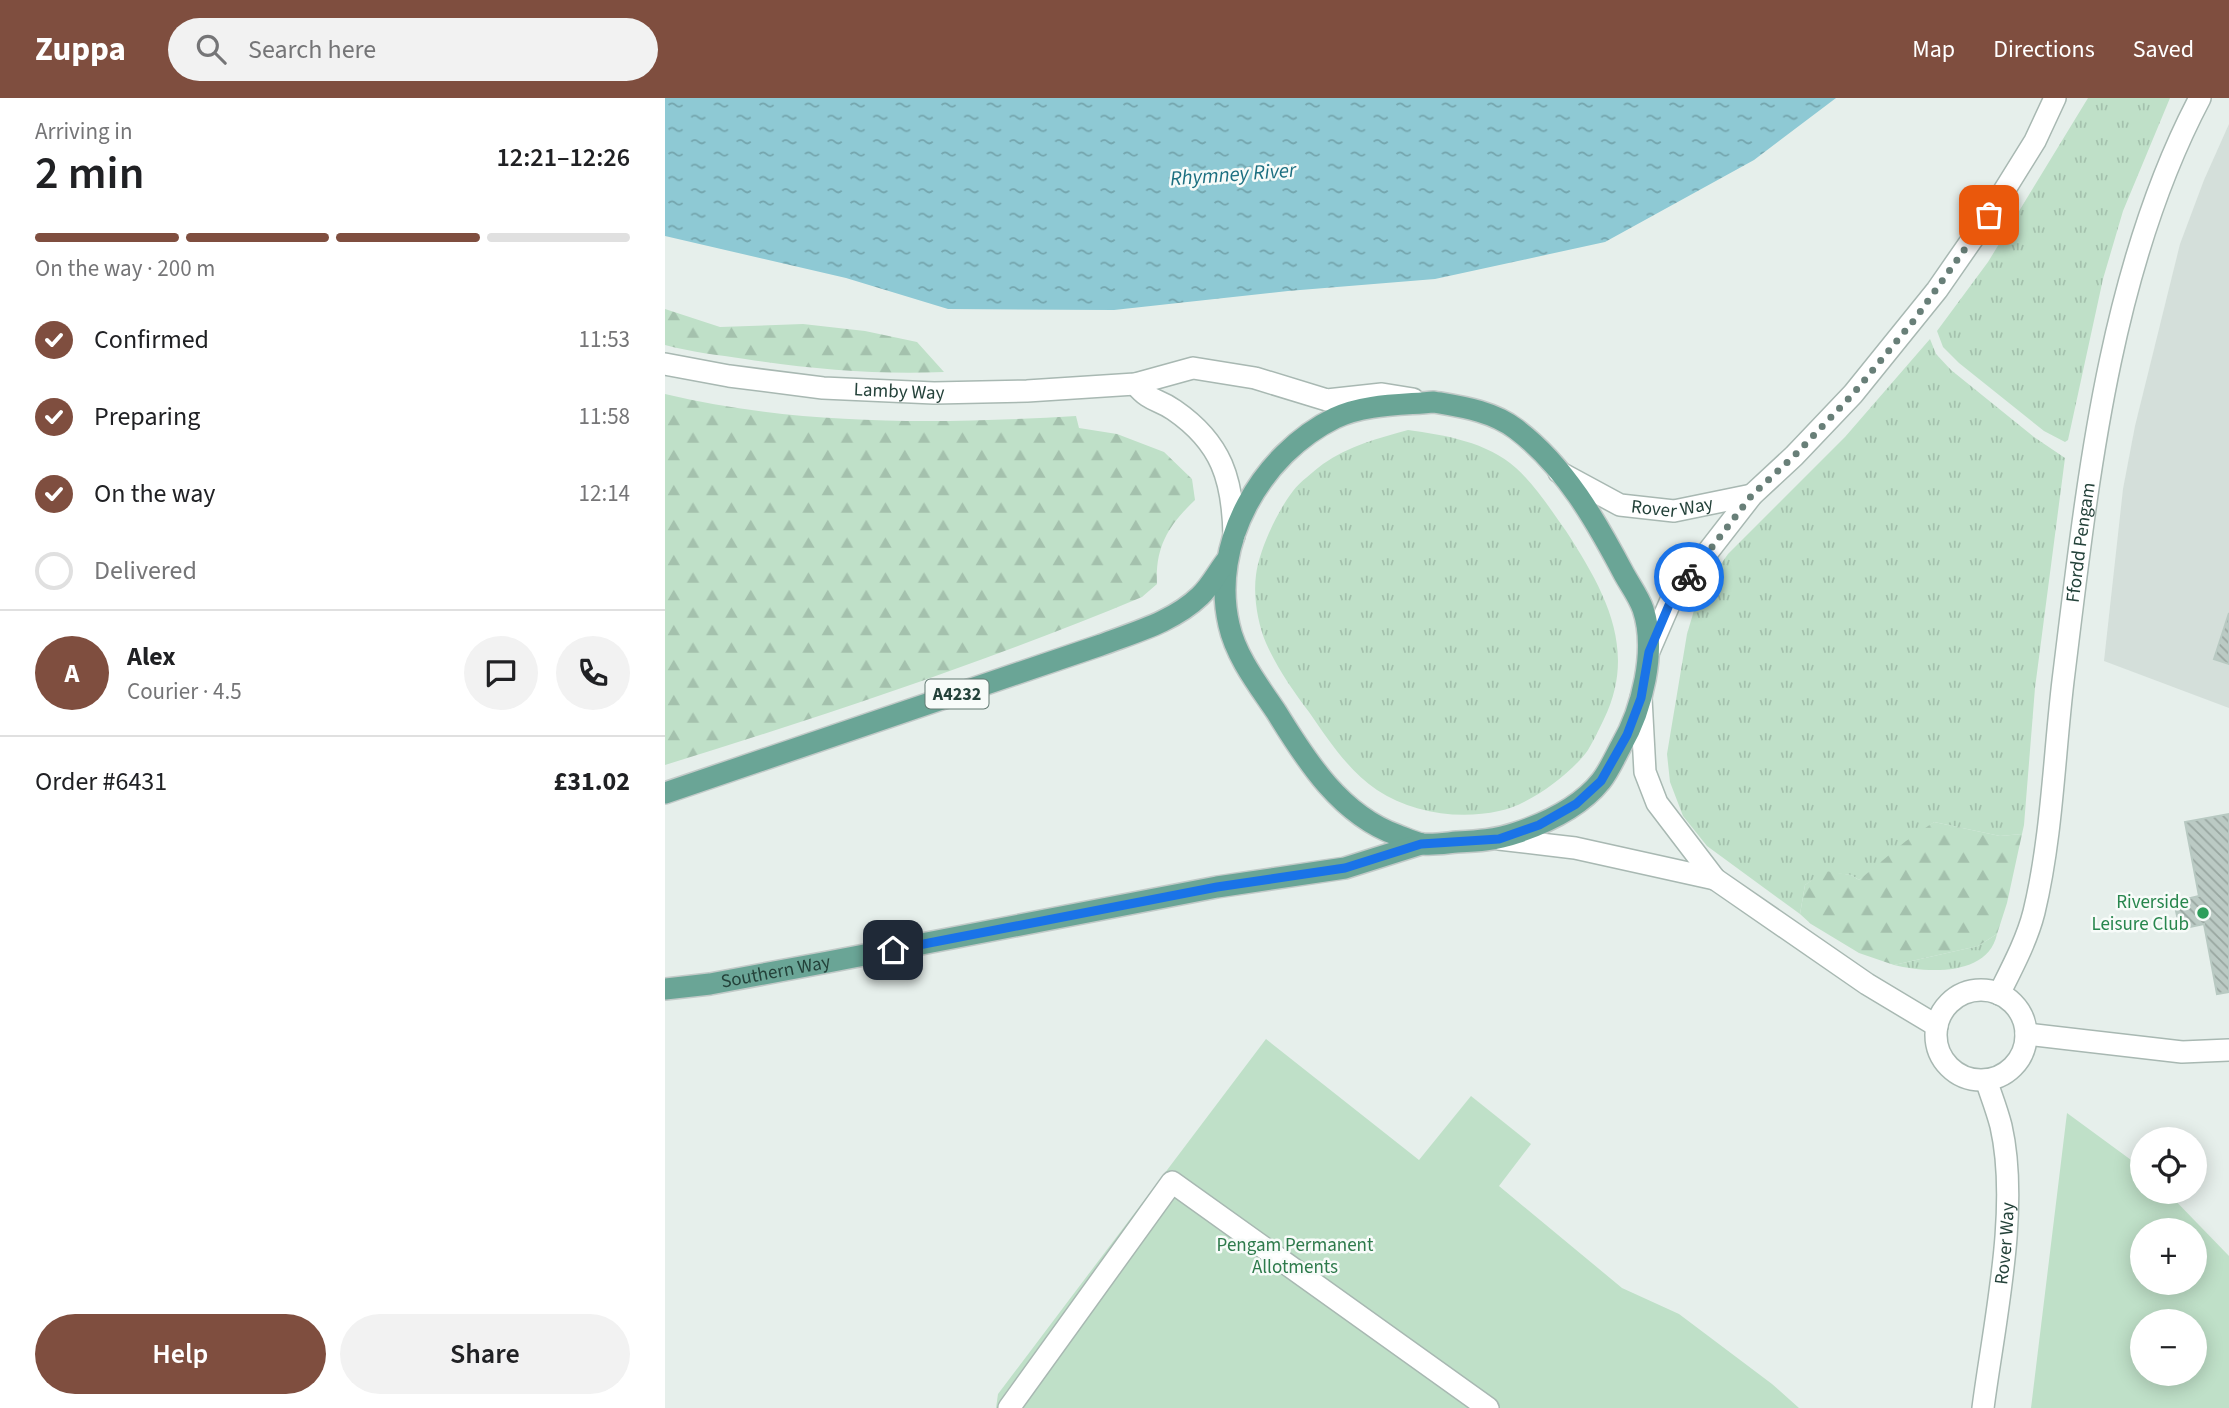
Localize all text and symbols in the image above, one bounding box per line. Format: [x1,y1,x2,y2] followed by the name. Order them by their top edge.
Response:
[168,18,658,81] search box
[35,26,126,73] text: Zuppa
[192,30,230,68] icon: search
[248,31,376,68] text: Search here
[1912,32,1955,67] text: Map
[1993,32,2095,67] text: Directions
[2133,32,2194,67] text: Saved
[35,115,133,148] text: Arriving in
[497,139,630,176] text: 12:21–12:26
[35,141,144,206] text: 2 min
[1169,155,1298,193] water label: Rhymney River
[1959,185,2019,245] pin
[1970,196,2008,234] icon: bag
[35,252,215,285] text: On the way · 200 m
[35,321,73,359] icon: check
[94,321,209,358] text: Confirmed
[579,323,630,356] text: 11:53
[853,376,945,407] street label: Lamby Way
[35,398,73,436] icon: check
[94,398,200,435] text: Preparing
[579,400,630,433] text: 11:58
[35,475,73,513] icon: check
[94,475,215,512] text: On the way
[579,477,630,510] text: 12:14
[2059,481,2102,604] street label: Ffordd Pengam
[1630,490,1716,525] street label: Rover Way
[1654,542,1724,612] courier
[94,552,197,589] text: Delivered
[1670,558,1708,596] icon: bike
[464,636,538,710] button: chat
[556,636,630,710] button: phone
[127,638,176,675] text: Alex
[65,655,79,692] text: A
[127,675,242,708] text: Courier · 4.5
[925,680,989,708] road number: A4232
[35,763,167,800] text: Order #6431
[554,763,630,800] text: £31.02
[2091,889,2189,938] place label: Riverside Leisure Club
[2195,905,2211,921] marker: Riverside Leisure Club
[863,920,923,980] pin
[874,931,912,969] icon: home
[719,948,833,995] street label: Southern Way
[2130,1127,2207,1386] map controls
[2130,1127,2207,1204] button: locate
[1988,1202,2021,1286] street label: Rover Way
[2130,1218,2207,1295] button: +
[1217,1232,1374,1281] park label: Pengam Permanent Allotments
[2130,1309,2207,1386] button: −
[35,1314,326,1394] button: Help
[340,1314,630,1394] button: Share

